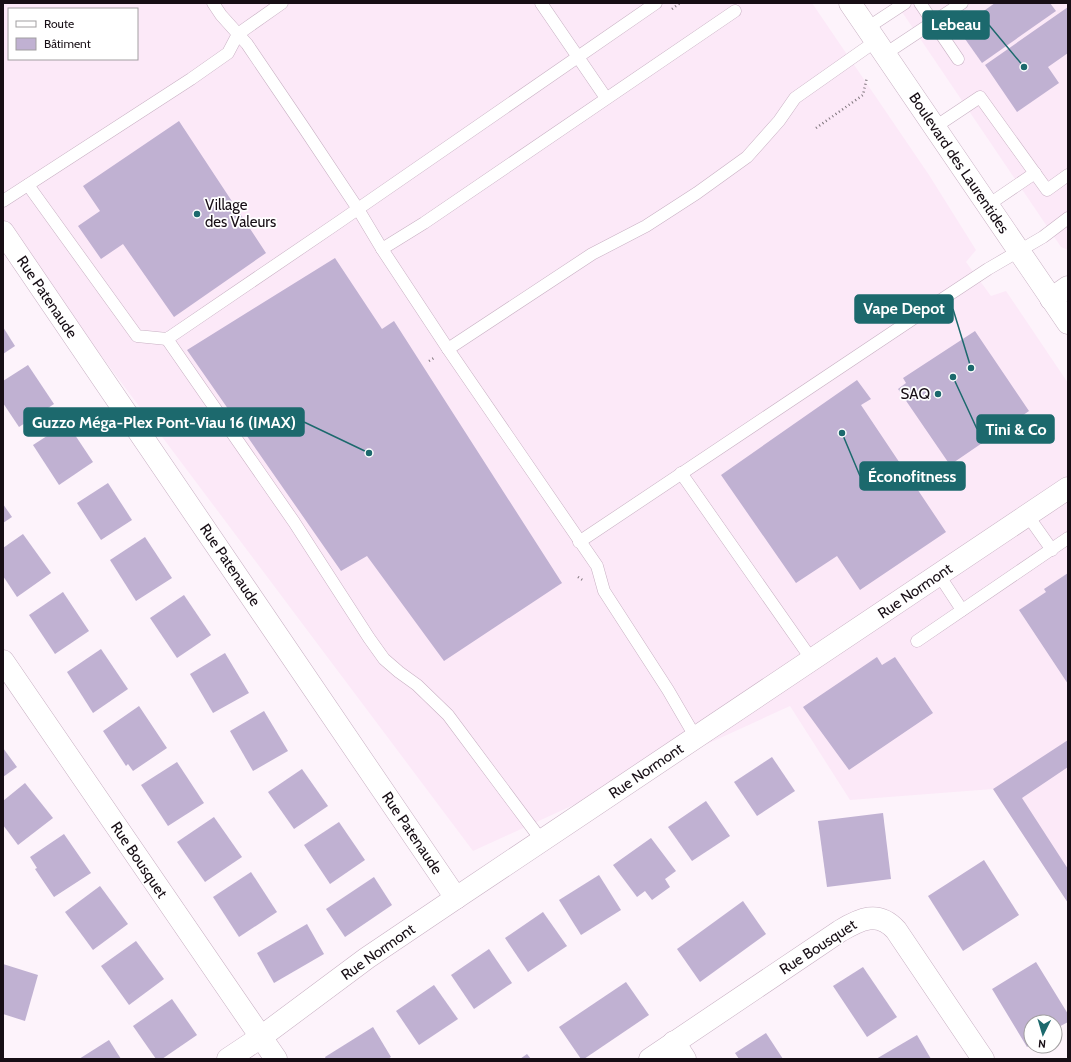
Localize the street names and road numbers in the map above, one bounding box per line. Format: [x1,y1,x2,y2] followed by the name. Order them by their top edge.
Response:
[905,89,1013,237] street label: Boulevard des Laurentides
[13,252,81,342] street label: Rue Patenaude
[196,520,264,610] street label: Rue Patenaude
[874,560,956,622] street label: Rue Normont
[605,740,687,802] street label: Rue Normont
[378,788,446,878] street label: Rue Patenaude
[107,818,171,902] street label: Rue Bousquet
[776,915,860,979] street label: Rue Bousquet
[338,920,418,984] street label: Rue Normont

